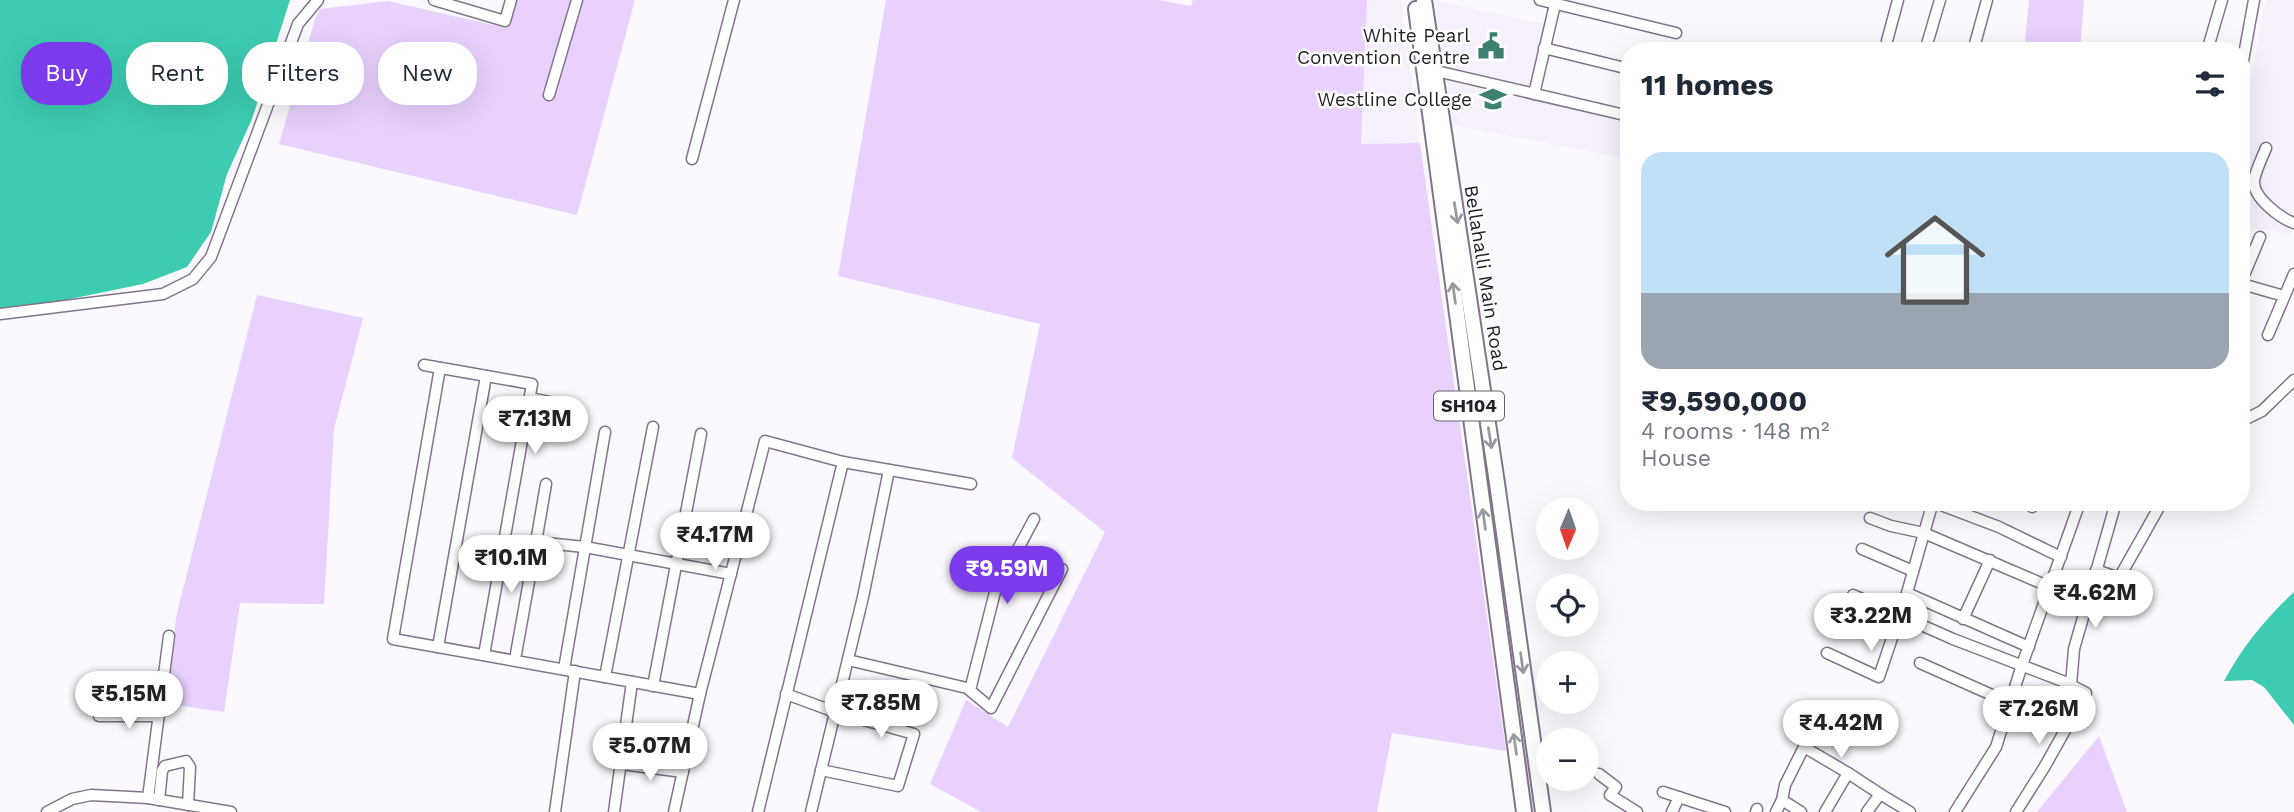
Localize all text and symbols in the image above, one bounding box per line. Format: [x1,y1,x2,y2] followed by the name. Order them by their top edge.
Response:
[1297,24,1470,69] place label: White Pearl Convention Centre
[1476,31,1506,61] public building icon: White Pearl Convention Centre
[21,42,112,105] chip: Buy
[126,42,228,105] chip: Rent
[242,42,364,105] chip: Filters
[378,42,477,105] chip: New
[2191,65,2229,103] icon: filters
[1641,67,1774,102] text: 11 homes
[1478,84,1508,114] school or university icon: Westline College
[1317,88,1472,111] place label: Westline College
[1459,183,1512,373] street label: Bellahalli Main Road
[1872,197,1998,323] icon: home
[1450,201,1463,224] one-way arrow
[1448,283,1461,305] one-way arrow
[1641,383,1807,418] text: ₹9,590,000
[1434,392,1504,420] road number: SH104
[478,396,592,456] pin: ₹7.13M
[498,405,572,432] text: ₹7.13M
[1641,418,1829,445] text: 4 rooms · 148 m²
[1484,426,1497,449] one-way arrow
[1641,445,1711,472] text: House
[1536,497,1600,560] north arrow
[1536,497,1599,791] map controls
[1478,508,1491,531] one-way arrow
[658,512,772,572] pin: ₹4.17M
[676,521,754,548] text: ₹4.17M
[454,536,568,595] pin: ₹10.1M
[474,544,548,571] text: ₹10.1M
[950,546,1064,606] pin: ₹9.59M
[965,555,1049,582] text: ₹9.59M
[2038,570,2152,630] pin: ₹4.62M
[1536,574,1599,637] button: locate
[2053,579,2137,606] text: ₹4.62M
[1814,594,1928,653] pin: ₹3.22M
[1830,602,1912,629] text: ₹3.22M
[1516,651,1529,674] one-way arrow
[1536,651,1599,714] button: +
[72,672,186,731] pin: ₹5.15M
[91,680,167,707] text: ₹5.15M
[824,680,938,740] pin: ₹7.85M
[1982,686,2096,746] pin: ₹7.26M
[841,689,921,716] text: ₹7.85M
[1999,695,2079,722] text: ₹7.26M
[1784,700,1898,760] pin: ₹4.42M
[1799,709,1883,736] text: ₹4.42M
[593,724,707,783] pin: ₹5.07M
[1536,728,1599,791] button: −
[609,732,691,759] text: ₹5.07M
[1508,734,1521,756] one-way arrow

